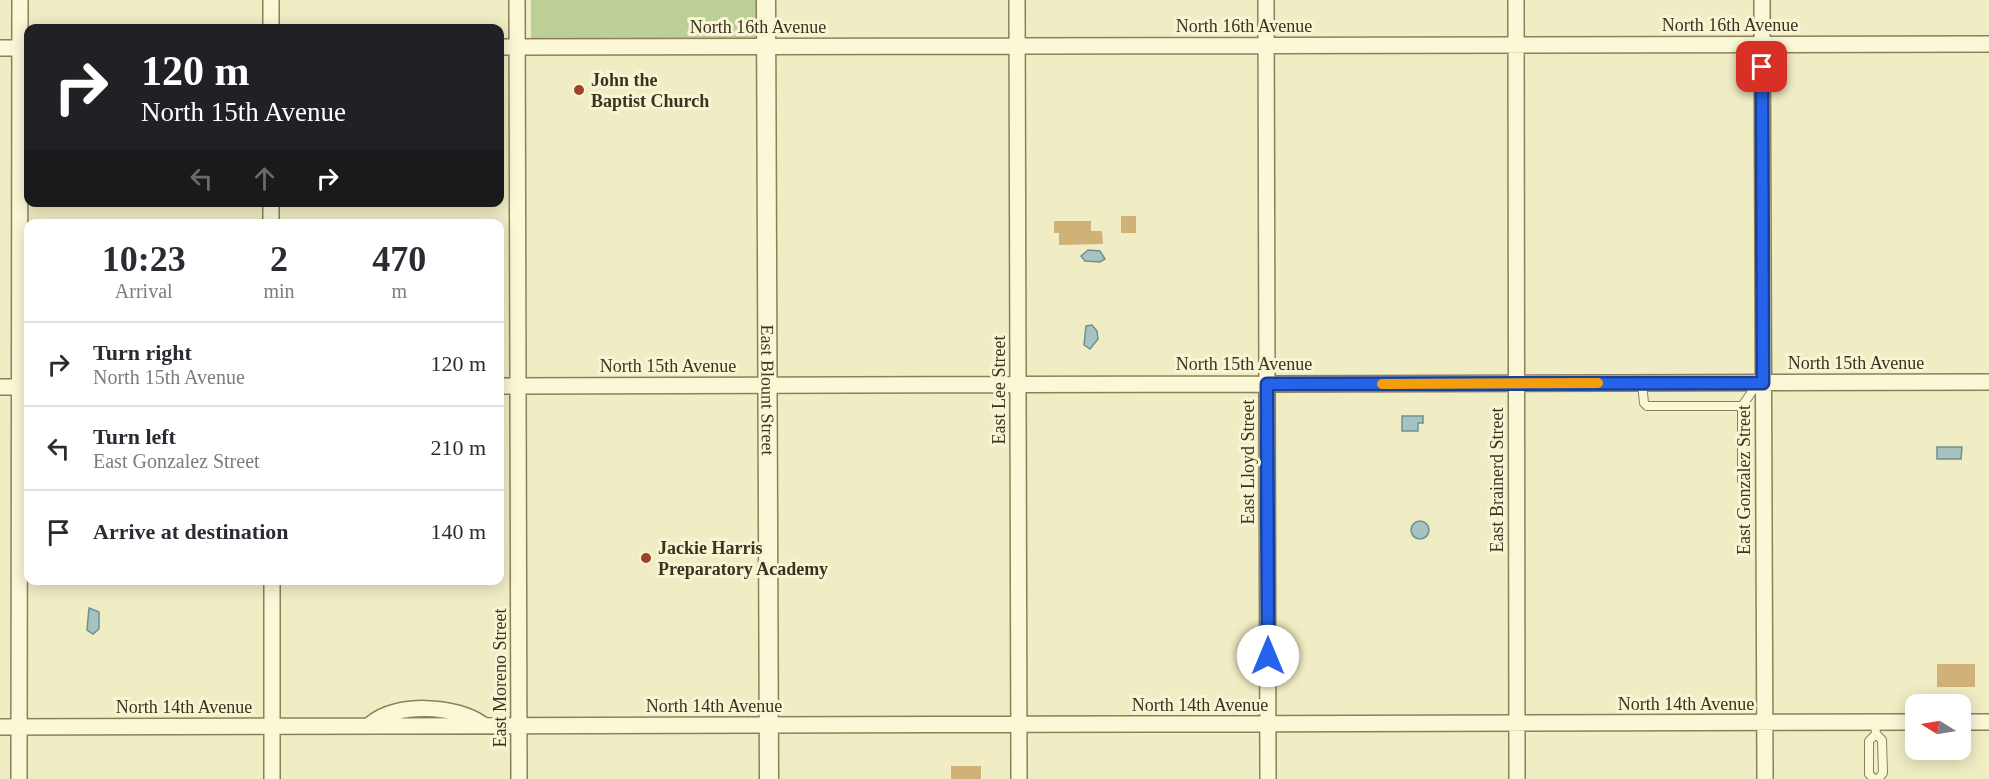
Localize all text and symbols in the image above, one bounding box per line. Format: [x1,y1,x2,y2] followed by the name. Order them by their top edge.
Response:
[1662,15,1798,35] street label: North 16th Avenue
[1176,16,1312,36] street label: North 16th Avenue
[690,17,826,37] street label: North 16th Avenue
[1736,41,1787,92] pin
[42,48,120,126] icon: right
[141,48,250,94] text: 120 m
[1745,50,1778,83] icon: arrive
[591,70,709,111] place label: John the Baptist Church
[572,83,586,97] marker: John the Baptist Church
[141,97,346,127] text: North 15th Avenue
[185,162,218,195] icon: left
[248,162,281,195] icon: ahead
[311,162,344,195] icon: right
[102,239,186,279] text: 10:23
[270,239,288,279] text: 2
[372,239,426,279] text: 470
[115,280,173,302] text: Arrival
[263,280,295,302] text: min
[392,280,407,302] text: m
[757,324,778,456] street label: East Blount Street
[989,336,1009,444] street label: East Lee Street
[93,340,192,365] text: Turn right
[42,348,75,381] icon: right
[430,351,486,376] text: 120 m
[1788,353,1924,373] street label: North 15th Avenue
[1176,354,1312,374] street label: North 15th Avenue
[600,356,736,376] street label: North 15th Avenue
[93,366,245,388] text: North 15th Avenue
[1238,400,1258,524] street label: East Lloyd Street
[1734,405,1754,555] street label: East Gonzalez Street
[1487,408,1507,552] street label: East Brainerd Street
[93,424,176,449] text: Turn left
[42,432,75,465] icon: left
[430,435,486,460] text: 210 m
[93,450,260,472] text: East Gonzalez Street
[42,516,75,549] icon: arrive
[93,519,289,544] text: Arrive at destination
[430,519,486,544] text: 140 m
[658,538,828,579] place label: Jackie Harris Preparatory Academy
[639,551,653,565] marker: Jackie Harris Preparatory Academy
[490,609,510,747] street label: East Moreno Street
[1236,624,1300,688] position arrow
[1618,694,1754,714] street label: North 14th Avenue
[1905,694,1971,760] north arrow
[1905,694,1971,760] map controls
[1132,695,1268,715] street label: North 14th Avenue
[646,696,782,716] street label: North 14th Avenue
[116,697,252,717] street label: North 14th Avenue

